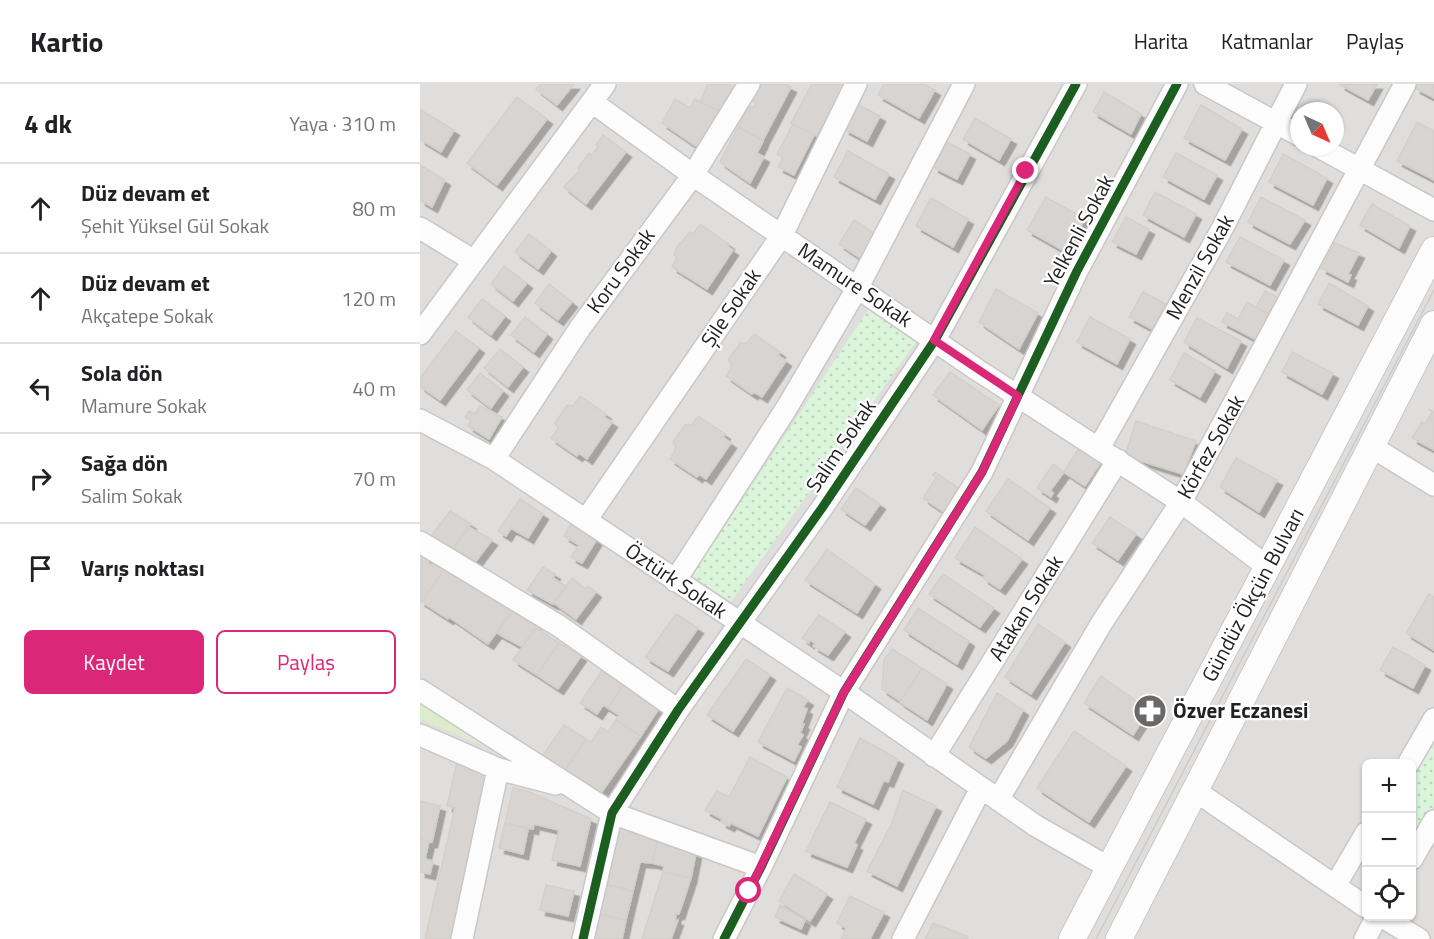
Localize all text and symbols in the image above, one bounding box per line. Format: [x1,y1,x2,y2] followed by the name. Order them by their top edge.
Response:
[30,20,104,63] text: Kartio
[1134,25,1188,57] text: Harita
[1221,25,1313,57] text: Katmanlar
[1346,25,1404,57] text: Paylaş
[1290,102,1344,156] north arrow
[24,104,72,143] text: 4 dk
[289,108,396,139] text: Yaya · 310 m
[1012,157,1038,183] route end
[1035,168,1121,293] street label: Yelkenli Sokak
[81,176,210,210] text: Düz devam et
[24,192,57,225] icon: ahead
[352,193,396,224] text: 80 m
[1157,208,1241,325] street label: Menzil Sokak
[81,210,269,241] text: Şehit Yüksel Gül Sokak
[578,221,662,320] street label: Koru Sokak
[792,234,919,334] street label: Mamure Sokak
[692,262,768,353] street label: Şile Sokak
[81,266,210,300] text: Düz devam et
[24,282,57,315] icon: ahead
[341,283,396,314] text: 120 m
[81,300,214,331] text: Akçatepe Sokak
[81,356,163,390] text: Sola dön
[24,372,57,405] icon: left
[352,373,396,404] text: 40 m
[1168,389,1252,504] street label: Körfez Sokak
[81,390,207,421] text: Mamure Sokak
[797,392,883,499] street label: Salim Sokak
[81,446,168,480] text: Sağa dön
[24,462,57,495] icon: right
[352,463,396,494] text: 70 m
[81,480,183,511] text: Salim Sokak
[1193,502,1312,687] street label: Gündüz Ökçün Bulvarı
[619,534,734,626] street label: Öztürk Sokak
[980,548,1070,667] street label: Atakan Sokak
[81,551,205,585] text: Varış noktası
[24,552,57,585] icon: arrive
[24,630,204,694] button: Kaydet
[216,630,396,694] button: Paylaş
[1132,693,1168,729] pharmacy icon: Özver Eczanesi
[1173,694,1308,726] place label: Özver Eczanesi
[1362,759,1416,921] map controls
[1362,759,1416,813] button: +
[1362,813,1416,867] button: −
[1362,867,1416,921] button: locate
[735,877,761,903] route start

